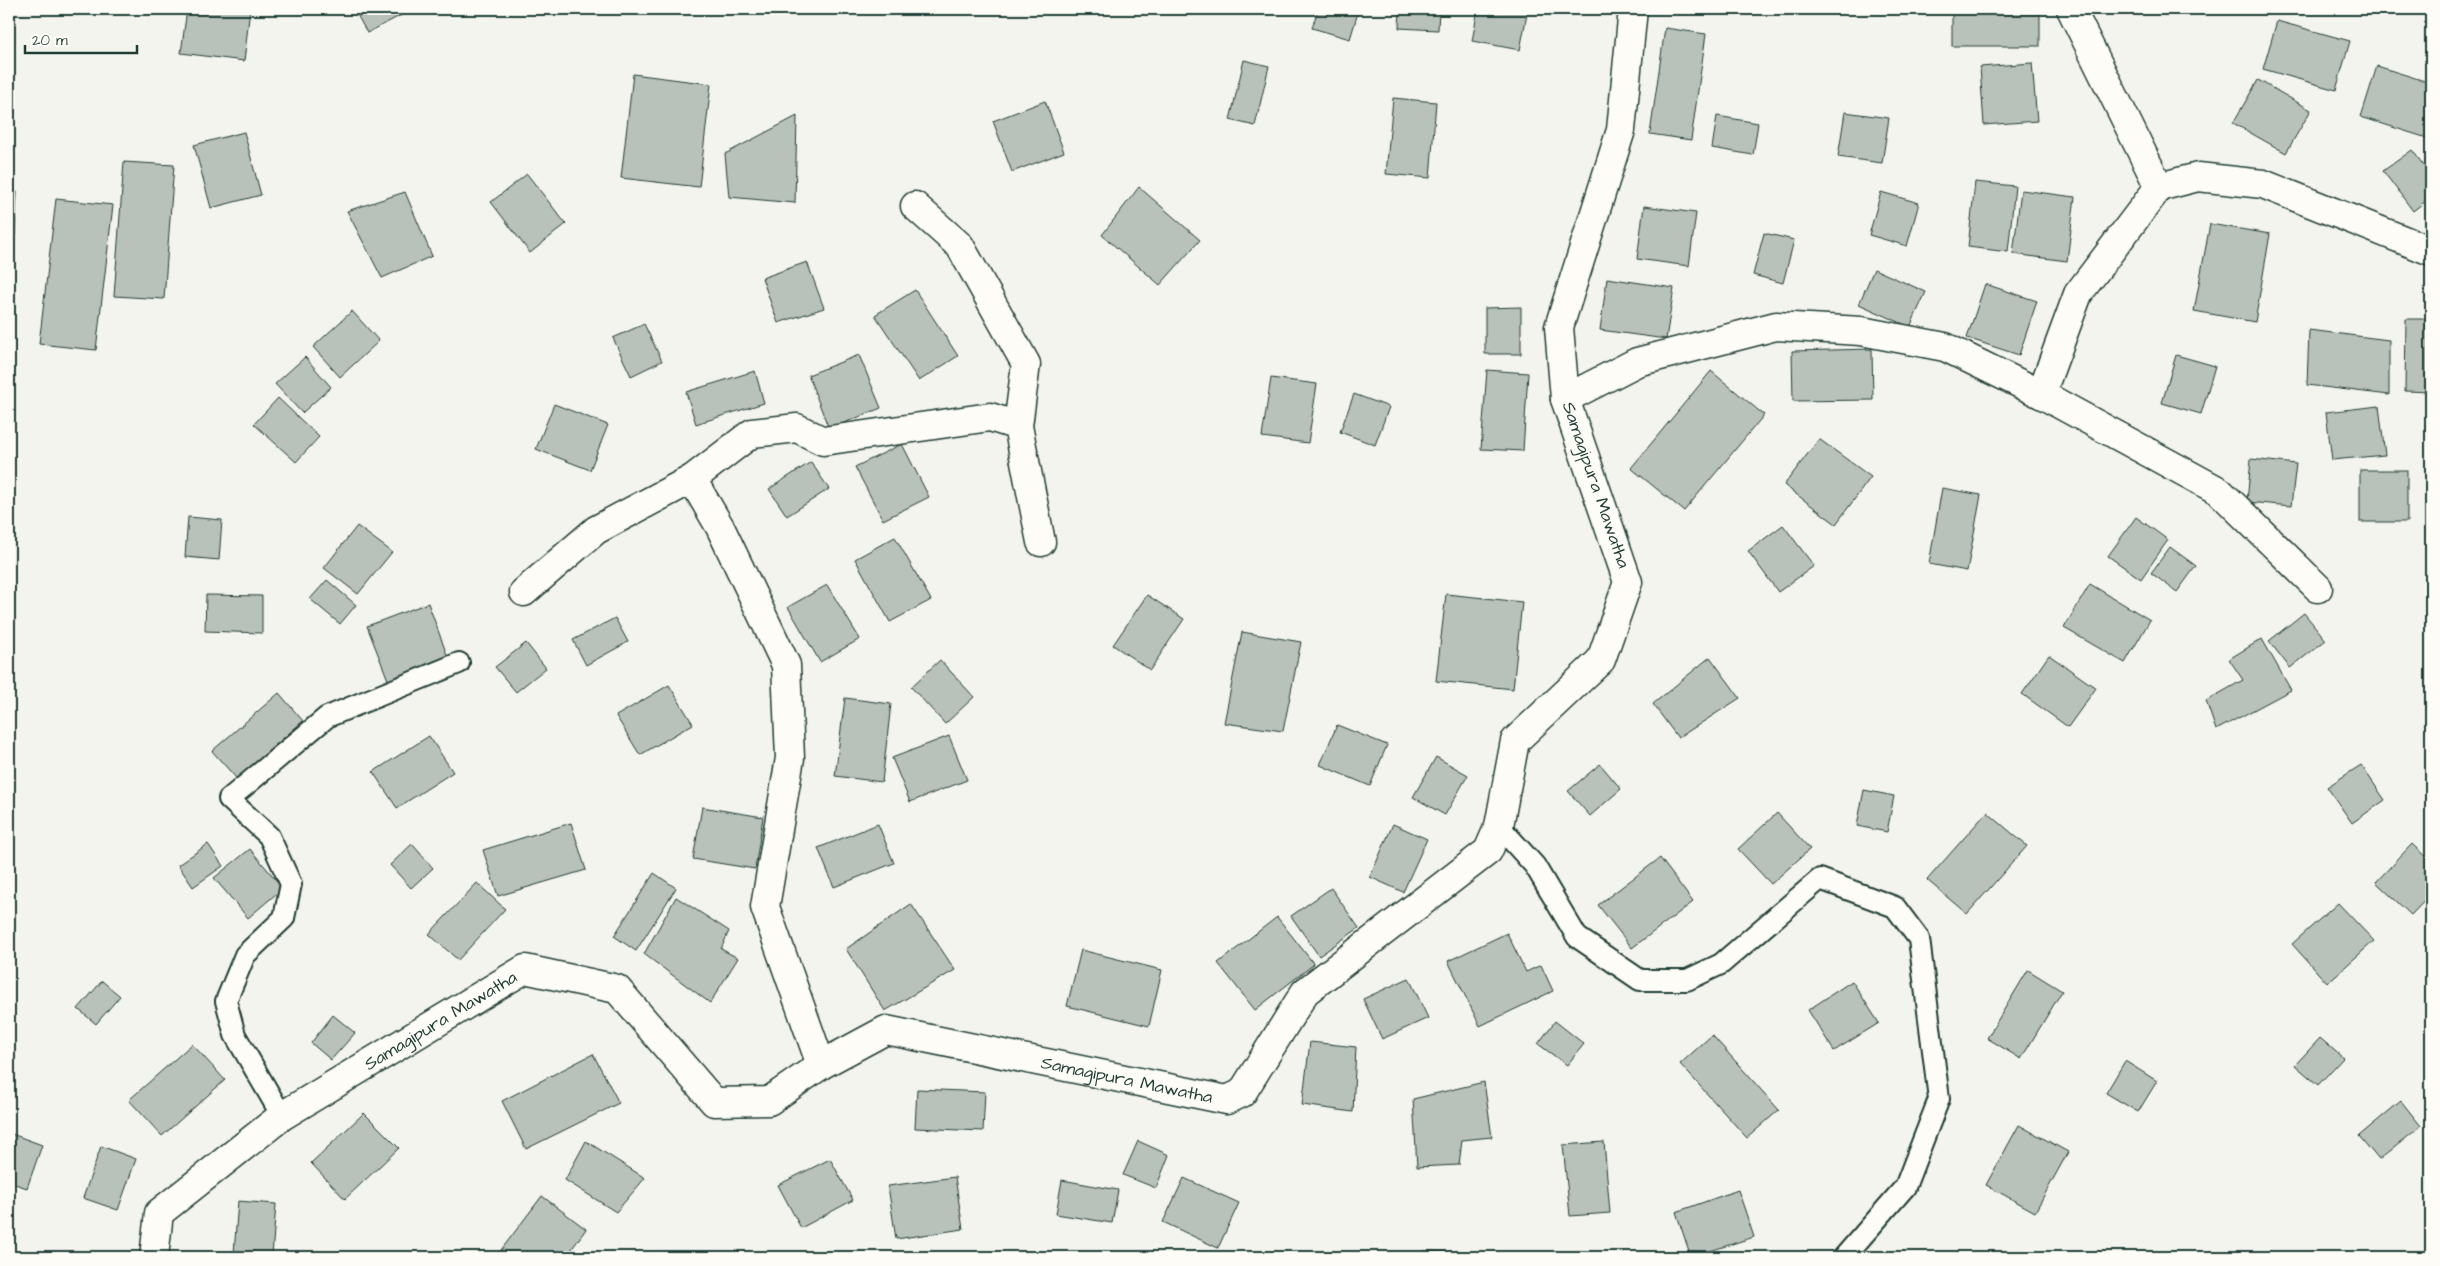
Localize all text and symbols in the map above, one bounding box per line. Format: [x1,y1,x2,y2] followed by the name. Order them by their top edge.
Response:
[25,22,138,54] scale bar
[32,30,68,51] text: 20 m
[1555,398,1636,572] street label: Samagipura Mawatha
[359,964,522,1076] street label: Samagipura Mawatha
[1039,1050,1215,1109] street label: Samagipura Mawatha

